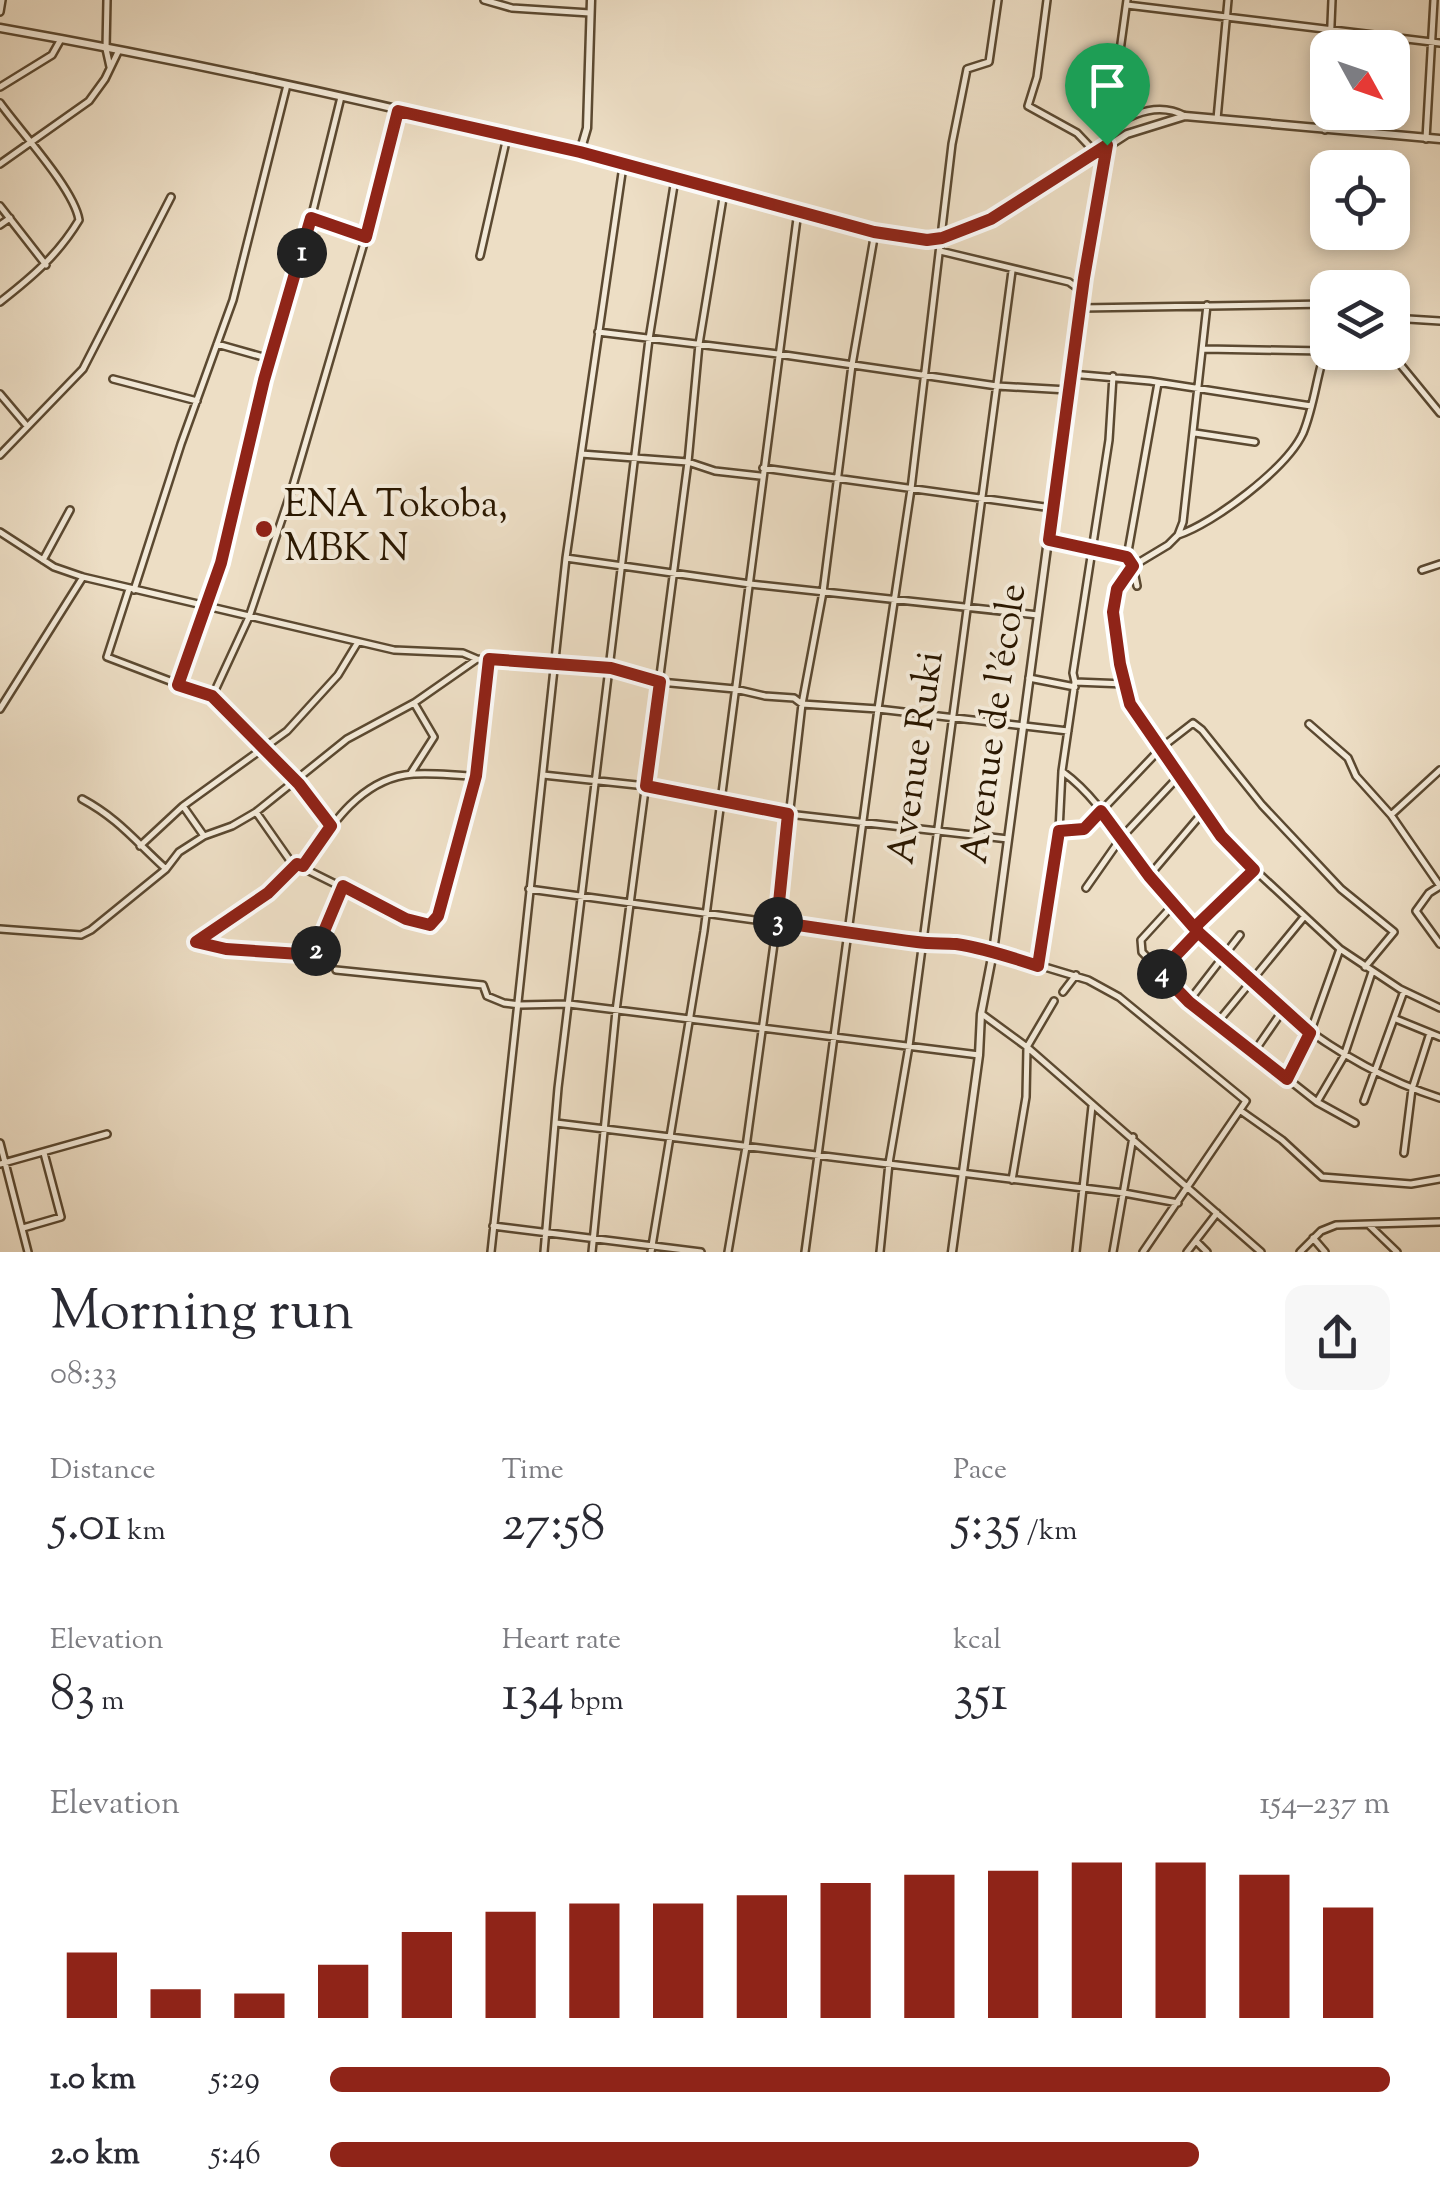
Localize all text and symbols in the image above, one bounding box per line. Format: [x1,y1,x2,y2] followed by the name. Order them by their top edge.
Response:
[1310,30,1410,130] north arrow
[1310,30,1410,370] map controls
[1065,43,1150,146] pin
[1080,58,1135,113] icon: arrive
[1310,150,1410,250] button: locate
[277,228,327,278] pin: 1
[297,233,307,273] text: 1
[1310,270,1410,370] button: layers
[284,480,508,578] place label: ENA Tokoba, MBK N
[253,518,275,540] marker: ENA Tokoba, MBK N
[950,580,1042,868] street label: Avenue de l'école
[876,648,960,868] street label: Avenue Ruki
[753,897,803,947] pin: 3
[772,902,784,942] text: 3
[291,926,341,976] pin: 2
[309,931,323,971] text: 2
[1137,949,1187,999] pin: 4
[1155,954,1169,994] text: 4
[50,1275,354,1354] text: Morning run
[1285,1285,1390,1390] button: share
[50,1352,117,1398] text: 08:33
[50,1451,156,1491] text: Distance
[502,1451,564,1491] text: Time
[953,1451,1007,1491] text: Pace
[50,1491,121,1563] text: 5.01
[502,1491,605,1563] text: 27:58
[953,1491,1021,1563] text: 5:35
[121,1512,166,1552] text: km
[1021,1512,1077,1552] text: /km
[50,1621,164,1661] text: Elevation
[502,1621,621,1661] text: Heart rate
[953,1621,1001,1661] text: kcal
[50,1661,95,1733] text: 83
[502,1661,564,1733] text: 134
[953,1661,1008,1733] text: 351
[95,1682,124,1722] text: m
[564,1682,624,1722] text: bpm
[50,1782,180,1828] text: Elevation
[1259,1782,1390,1828] text: 154–237 m
[50,2057,136,2103] text: 1.0 km
[210,2057,260,2103] text: 5:29
[50,2132,140,2178] text: 2.0 km
[210,2132,261,2178] text: 5:46

